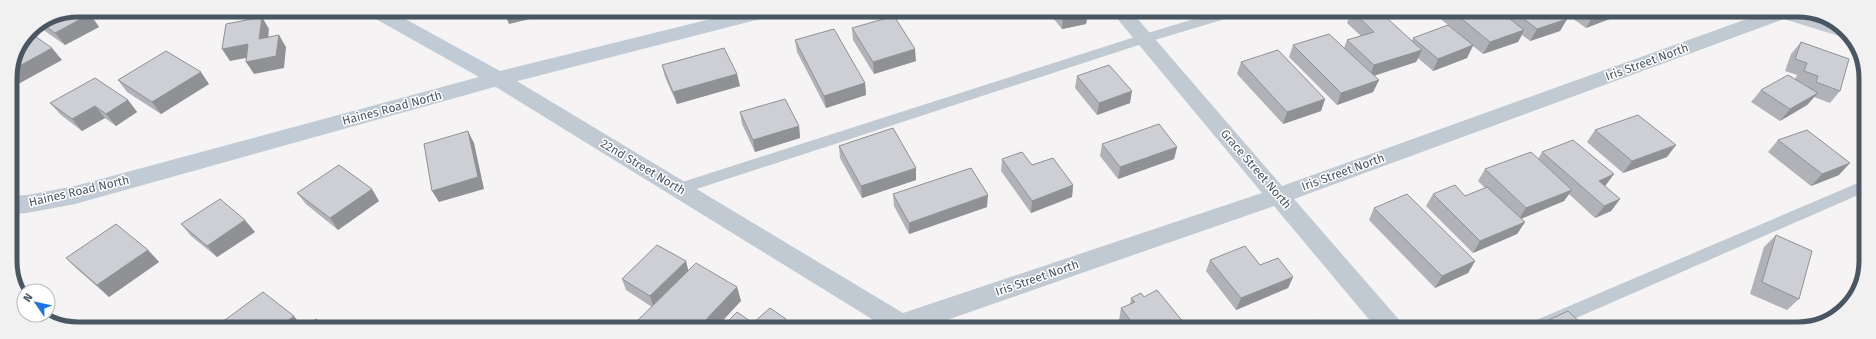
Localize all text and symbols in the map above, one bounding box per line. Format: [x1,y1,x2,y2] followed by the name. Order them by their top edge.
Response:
[1604,40,1690,84] street label: Iris Street North
[341,88,443,128] street label: Haines Road North
[1218,126,1294,212] street label: Grace Street North
[598,136,688,198] street label: 22nd Street North
[1300,150,1386,194] street label: Iris Street North
[27,173,131,209] street label: Haines Road North
[993,257,1081,299] street label: Iris Street North
[16,283,56,323] north arrow
[21,291,36,304] text: N

